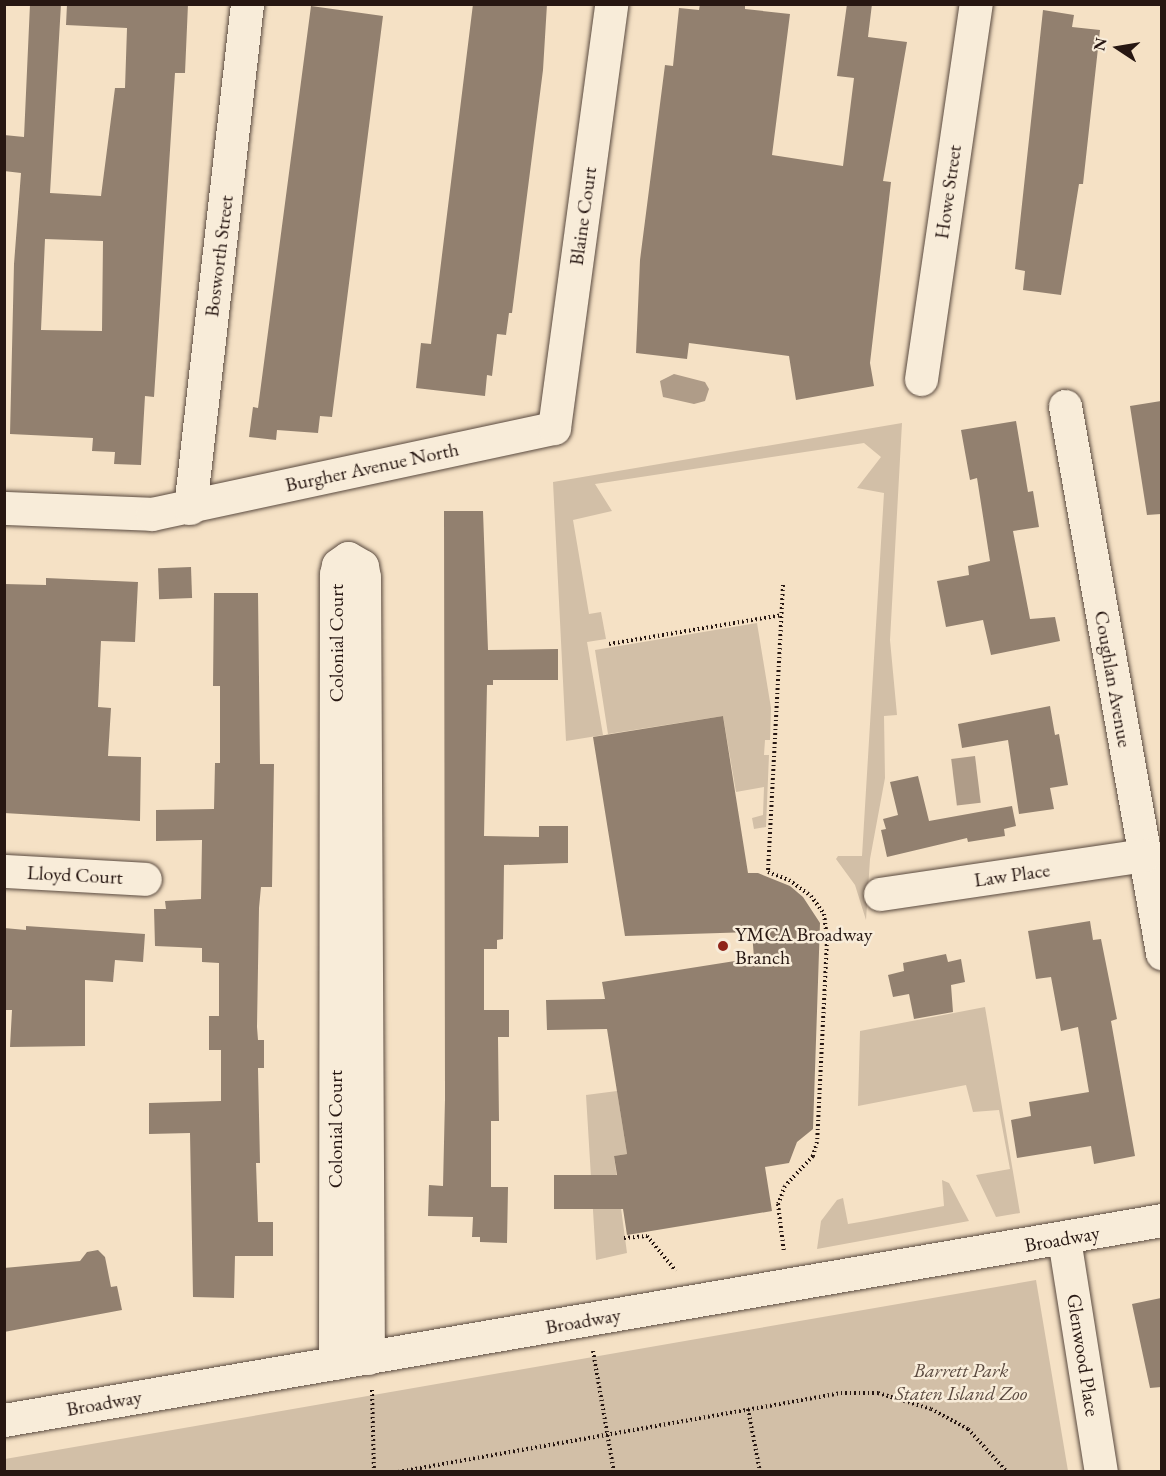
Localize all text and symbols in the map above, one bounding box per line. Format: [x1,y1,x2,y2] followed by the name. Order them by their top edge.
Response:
[1088,18,1148,78] north arrow
[1088,36,1112,53] text: N
[930,143,966,241] street label: Howe Street
[564,165,602,267] street label: Blaine Court
[200,194,238,318] street label: Bosworth Street
[283,437,461,497] street label: Burgher Avenue North
[324,584,348,702] street label: Colonial Court
[1089,609,1137,749] street label: Coughlan Avenue
[973,858,1051,892] street label: Law Place
[27,861,123,889] street label: Lloyd Court
[735,922,873,969] place label: YMCA Broadway Branch
[716,939,730,953] marker: YMCA Broadway Branch
[323,1070,347,1188] street label: Colonial Court
[1023,1221,1101,1257] street label: Broadway
[1061,1292,1105,1418] street label: Glenwood Place
[544,1303,622,1339] street label: Broadway
[895,1359,1027,1406] park label: Barrett Park Staten Island Zoo
[65,1385,143,1421] street label: Broadway

